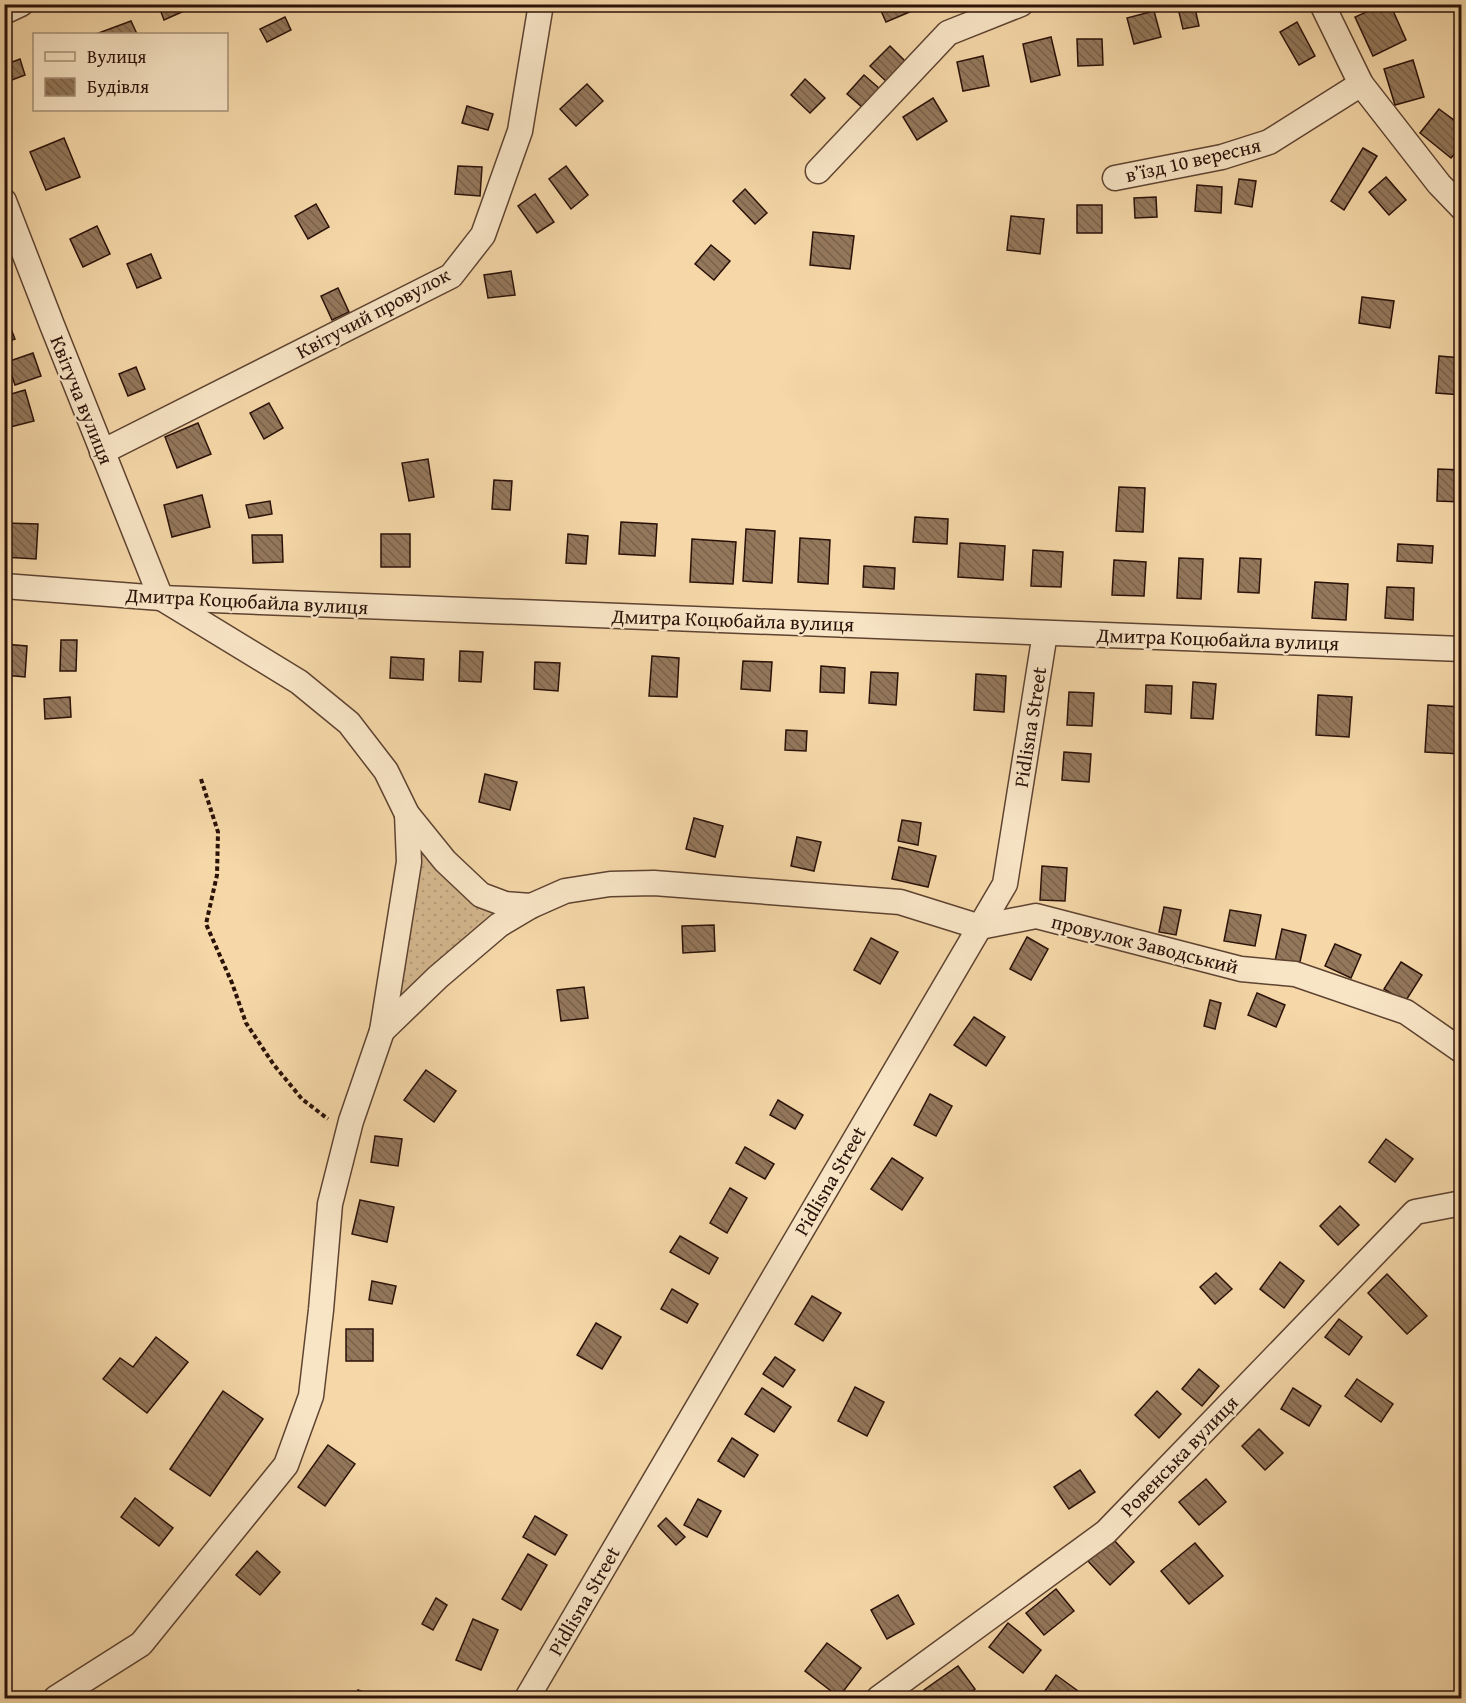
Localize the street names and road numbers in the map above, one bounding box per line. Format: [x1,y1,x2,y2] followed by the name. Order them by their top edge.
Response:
[1122,130,1263,189] street label: в’їзд 10 вересня
[291,260,455,365] street label: Квітучий провулок
[43,331,121,469] street label: Квітуча вулиця
[124,580,369,621] street label: Дмитра Коцюбайла вулиця
[610,601,855,638] street label: Дмитра Коцюбайла вулиця
[1095,620,1340,657] street label: Дмитра Коцюбайла вулиця
[1006,664,1053,789] street label: Pidlisna Street
[1049,906,1242,981] street label: провулок Заводський
[787,1121,873,1241] street label: Pidlisna Street
[1113,1388,1244,1523] street label: Ровенська вулиця
[541,1541,627,1661] street label: Pidlisna Street

